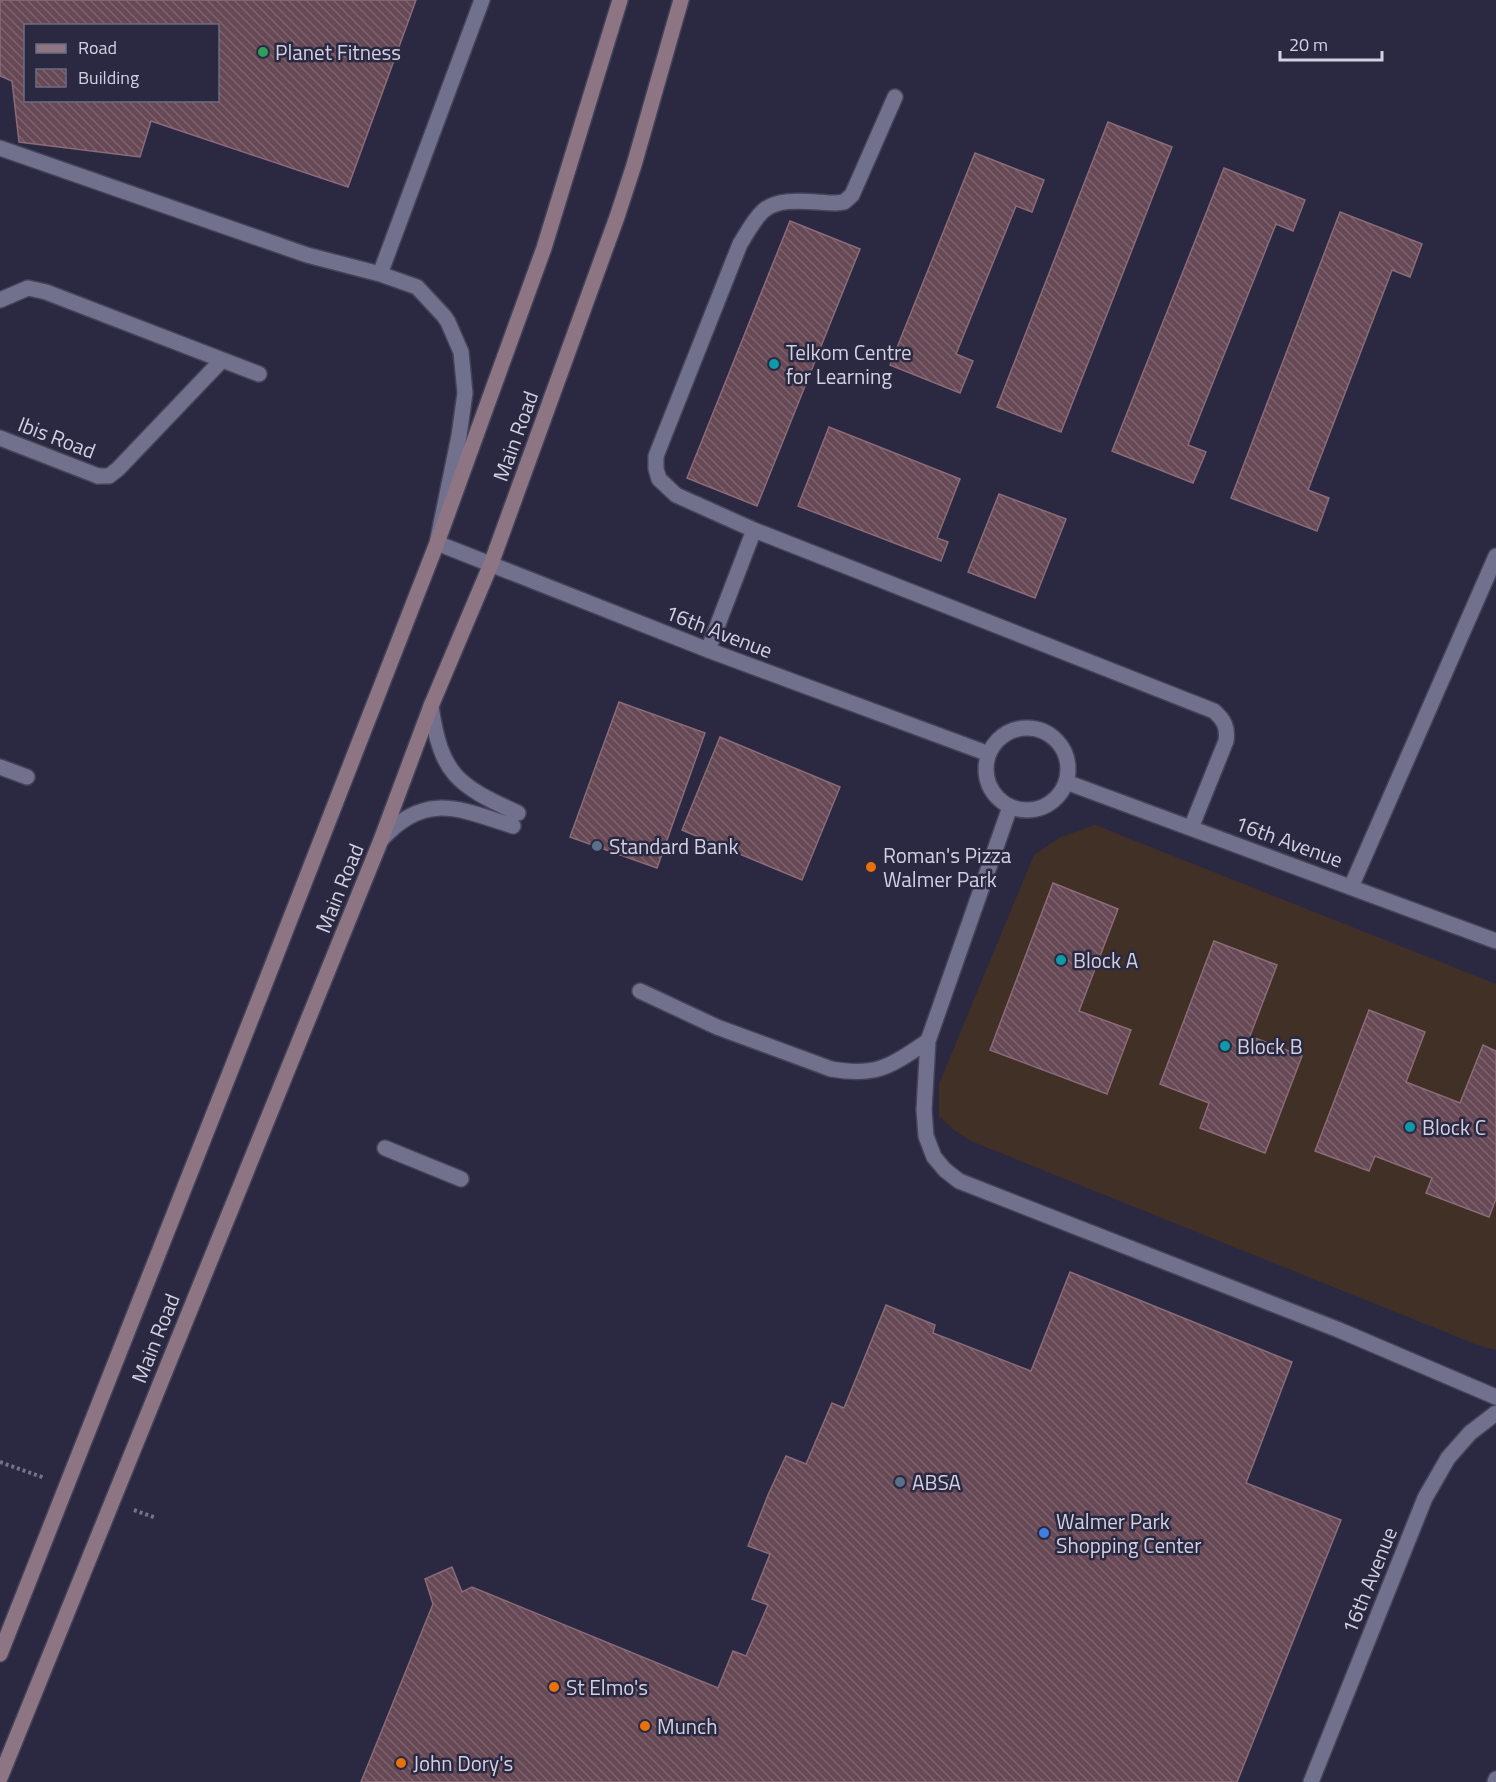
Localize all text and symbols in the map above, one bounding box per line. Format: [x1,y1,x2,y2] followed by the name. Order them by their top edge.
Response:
[24,24,219,102] legend
[1280,24,1382,62] scale bar
[1289,31,1328,58] text: 20 m
[78,34,117,61] text: Road
[275,36,401,68] place label: Planet Fitness
[256,45,270,59] marker: Planet Fitness
[78,64,139,91] text: Building
[786,336,912,392] place label: Telkom Centre for Learning
[767,357,781,371] marker: Telkom Centre for Learning
[484,386,546,486] street label: Main Road
[14,408,100,466] street label: Ibis Road
[661,596,777,666] street label: 16th Avenue
[1231,807,1347,875] street label: 16th Avenue
[609,830,739,862] place label: Standard Bank
[307,838,371,938] street label: Main Road
[590,839,604,853] marker: Standard Bank
[883,839,1012,895] place label: Roman's Pizza Walmer Park
[864,860,878,874] marker: Roman's Pizza Walmer Park
[1073,944,1139,976] place label: Block A
[1054,953,1068,967] marker: Block A
[1237,1030,1303,1062] place label: Block B
[1218,1039,1232,1053] marker: Block B
[1422,1111,1486,1143] place label: Block C
[1403,1120,1417,1134] marker: Block C
[123,1288,187,1388] street label: Main Road
[912,1466,962,1498] place label: ABSA
[893,1475,907,1489] marker: ABSA
[1056,1505,1201,1561] place label: Walmer Park Shopping Center
[1333,1522,1405,1638] street label: 16th Avenue
[1037,1526,1051,1540] marker: Walmer Park Shopping Center
[566,1671,648,1703] place label: St Elmo's
[547,1680,561,1694] marker: St Elmo's
[657,1710,718,1742] place label: Munch
[638,1719,652,1733] marker: Munch
[413,1747,513,1779] place label: John Dory's
[394,1756,408,1770] marker: John Dory's

